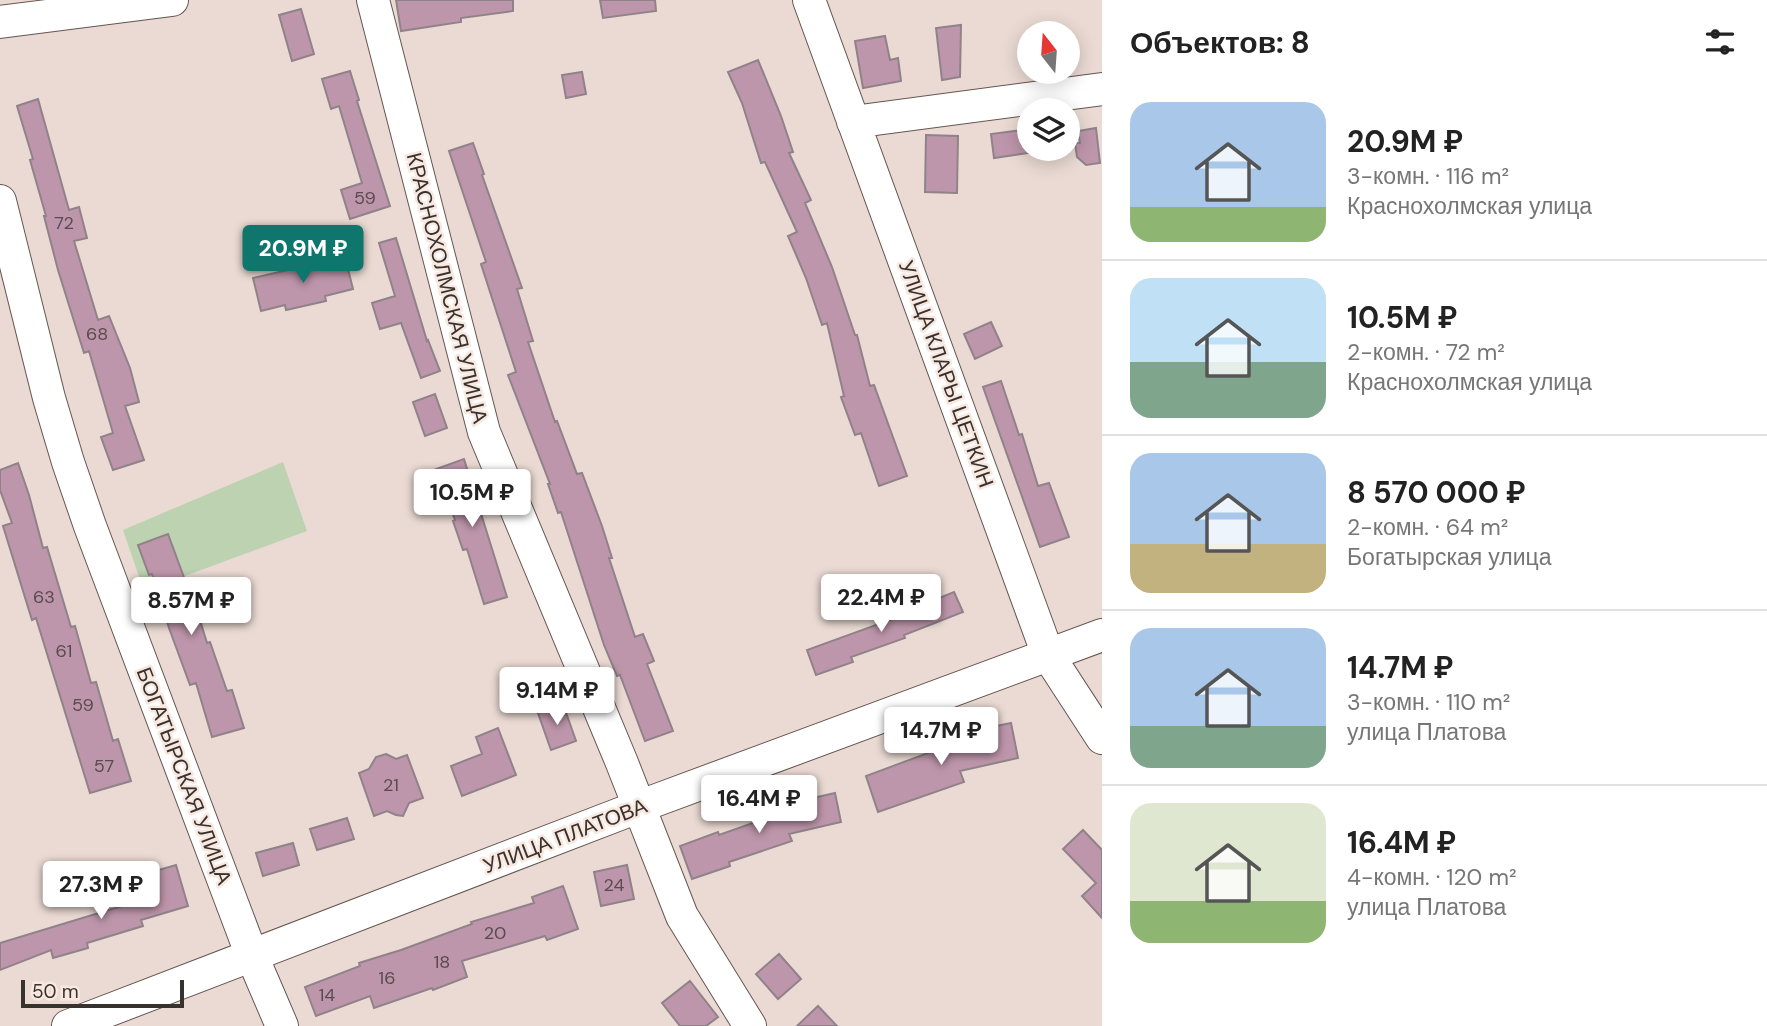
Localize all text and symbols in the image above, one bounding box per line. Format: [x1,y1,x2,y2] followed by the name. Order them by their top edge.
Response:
[1017,21,1080,84] north arrow
[1017,21,1080,161] map controls
[1130,23,1310,62] text: Объектов: 8
[1701,23,1739,61] icon: filters
[1017,98,1080,161] button: layers
[1347,122,1463,161] text: 20.9M ₽
[1186,130,1270,214] icon: home
[400,150,494,426] street label: КРАСНОХОЛМСКАЯ УЛИЦА
[1347,161,1509,191] text: 3-комн. · 116 m²
[354,186,376,210] house number: 59
[1347,191,1592,221] text: Краснохолмская улица
[54,211,74,235] house number: 72
[238,226,368,285] pin: 20.9M ₽
[259,233,347,263] text: 20.9M ₽
[892,257,1000,491] street label: УЛИЦА КЛАРЫ ЦЕТКИН
[1347,298,1457,337] text: 10.5M ₽
[1186,306,1270,390] icon: home
[86,322,108,346] house number: 68
[1347,337,1505,367] text: 2-комн. · 72 m²
[1347,367,1592,397] text: Краснохолмская улица
[407,470,537,529] pin: 10.5M ₽
[1347,473,1526,512] text: 8 570 000 ₽
[430,477,514,507] text: 10.5M ₽
[1186,481,1270,565] icon: home
[1347,512,1508,542] text: 2-комн. · 64 m²
[1347,542,1552,572] text: Богатырская улица
[816,574,946,634] pin: 22.4M ₽
[126,578,256,637] pin: 8.57M ₽
[837,582,925,612] text: 22.4M ₽
[33,585,55,609] house number: 63
[147,585,235,615] text: 8.57M ₽
[56,639,72,663] house number: 61
[1347,648,1453,687] text: 14.7M ₽
[1186,656,1270,740] icon: home
[130,663,238,889] street label: БОГАТЫРСКАЯ УЛИЦА
[492,668,622,727] pin: 9.14M ₽
[515,675,599,705] text: 9.14M ₽
[1347,687,1510,717] text: 3-комн. · 110 m²
[72,693,94,717] house number: 59
[876,708,1006,767] pin: 14.7M ₽
[900,715,982,745] text: 14.7M ₽
[1347,717,1506,747] text: улица Платова
[94,754,114,778] house number: 57
[383,773,399,797] house number: 21
[694,776,824,835] pin: 16.4M ₽
[717,783,801,813] text: 16.4M ₽
[479,792,651,880] street label: УЛИЦА ПЛАТОВА
[1347,823,1456,862] text: 16.4M ₽
[1186,831,1270,915] icon: home
[36,862,166,921] pin: 27.3M ₽
[1347,862,1517,892] text: 4-комн. · 120 m²
[59,869,143,899] text: 27.3M ₽
[604,873,625,897] house number: 24
[1347,892,1506,922] text: улица Платова
[484,921,506,945] house number: 20
[434,950,450,974] house number: 18
[379,966,395,990] house number: 16
[21,977,184,1009] scale bar
[32,979,79,1004] text: 50 m
[319,983,335,1007] house number: 14

